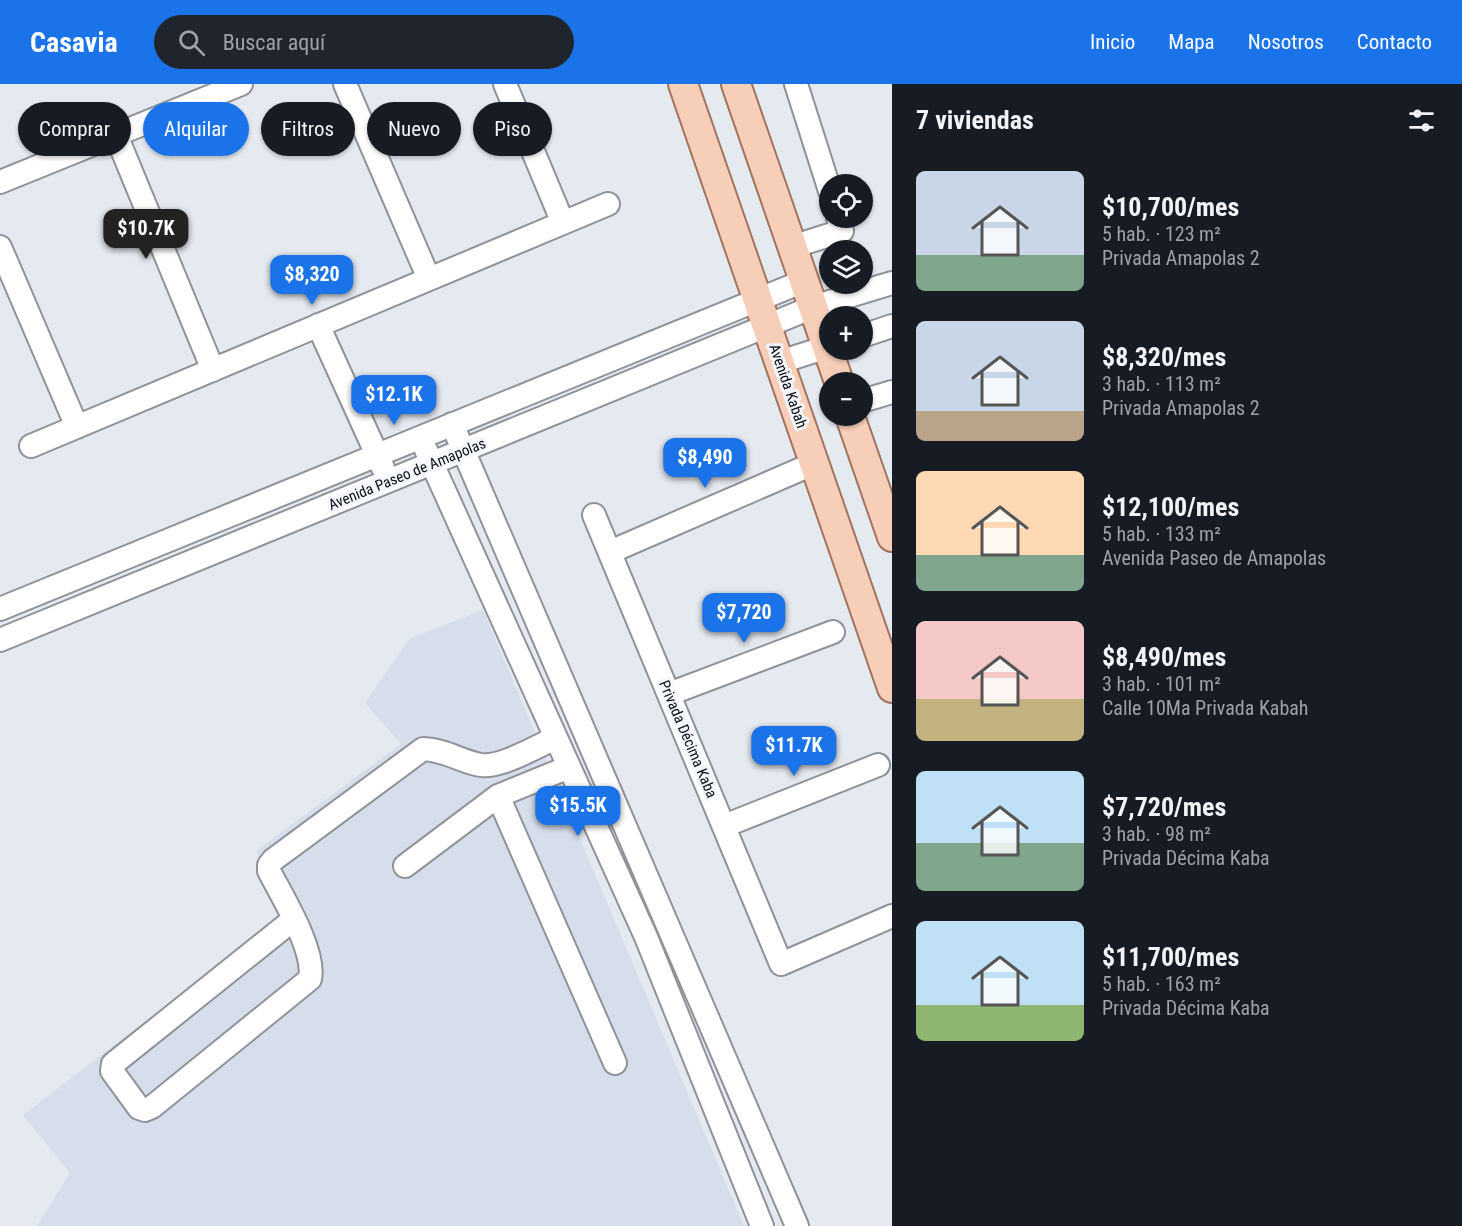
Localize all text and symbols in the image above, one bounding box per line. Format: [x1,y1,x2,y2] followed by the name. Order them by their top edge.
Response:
[154,15,574,69] search box
[30,26,118,59] text: Casavia
[175,26,208,59] icon: search
[223,30,325,55] text: Buscar aquí
[1090,30,1135,54] text: Inicio
[1168,30,1215,54] text: Mapa
[1248,30,1324,54] text: Nosotros
[1357,30,1432,54] text: Contacto
[18,102,131,156] chip: Comprar
[143,102,249,156] chip: Alquilar
[261,102,355,156] chip: Filtros
[367,102,461,156] chip: Nuevo
[473,102,552,156] chip: Piso
[1405,104,1438,137] icon: filters
[916,105,1034,135] text: 7 viviendas
[819,174,873,426] map controls
[819,174,873,228] button: locate
[1102,192,1239,222] text: $10,700/mes
[964,195,1036,267] icon: home
[97,209,195,260] pin: $10.7K
[117,216,175,240] text: $10.7K
[1102,222,1221,246] text: 5 hab. · 123 m²
[819,240,873,294] button: layers
[1102,246,1260,270] text: Privada Amapolas 2
[263,255,361,306] pin: $8,320
[284,262,340,286] text: $8,320
[819,306,873,360] button: +
[765,342,811,430] street label: Avenida Kabah
[1102,342,1226,372] text: $8,320/mes
[964,345,1036,417] icon: home
[819,372,873,426] button: −
[1102,372,1221,396] text: 3 hab. · 113 m²
[345,375,443,426] pin: $12.1K
[365,382,423,406] text: $12.1K
[1102,396,1260,420] text: Privada Amapolas 2
[326,434,488,514] street label: Avenida Paseo de Amapolas
[656,438,754,489] pin: $8,490
[677,445,733,469] text: $8,490
[1102,492,1239,522] text: $12,100/mes
[964,495,1036,567] icon: home
[1102,522,1221,546] text: 5 hab. · 133 m²
[1102,546,1326,570] text: Avenida Paseo de Amapolas
[695,593,793,644] pin: $7,720
[716,600,772,624] text: $7,720
[1102,642,1226,672] text: $8,490/mes
[964,645,1036,717] icon: home
[1102,672,1221,696] text: 3 hab. · 101 m²
[655,678,721,800] street label: Privada Décima Kaba
[1102,696,1309,720] text: Calle 10Ma Privada Kabah
[745,726,843,777] pin: $11.7K
[765,733,823,757] text: $11.7K
[529,786,627,837] pin: $15.5K
[1102,792,1226,822] text: $7,720/mes
[549,793,607,817] text: $15.5K
[964,795,1036,867] icon: home
[1102,822,1211,846] text: 3 hab. · 98 m²
[1102,846,1270,870] text: Privada Décima Kaba
[1102,942,1239,972] text: $11,700/mes
[964,945,1036,1017] icon: home
[1102,972,1221,996] text: 5 hab. · 163 m²
[1102,996,1270,1020] text: Privada Décima Kaba

